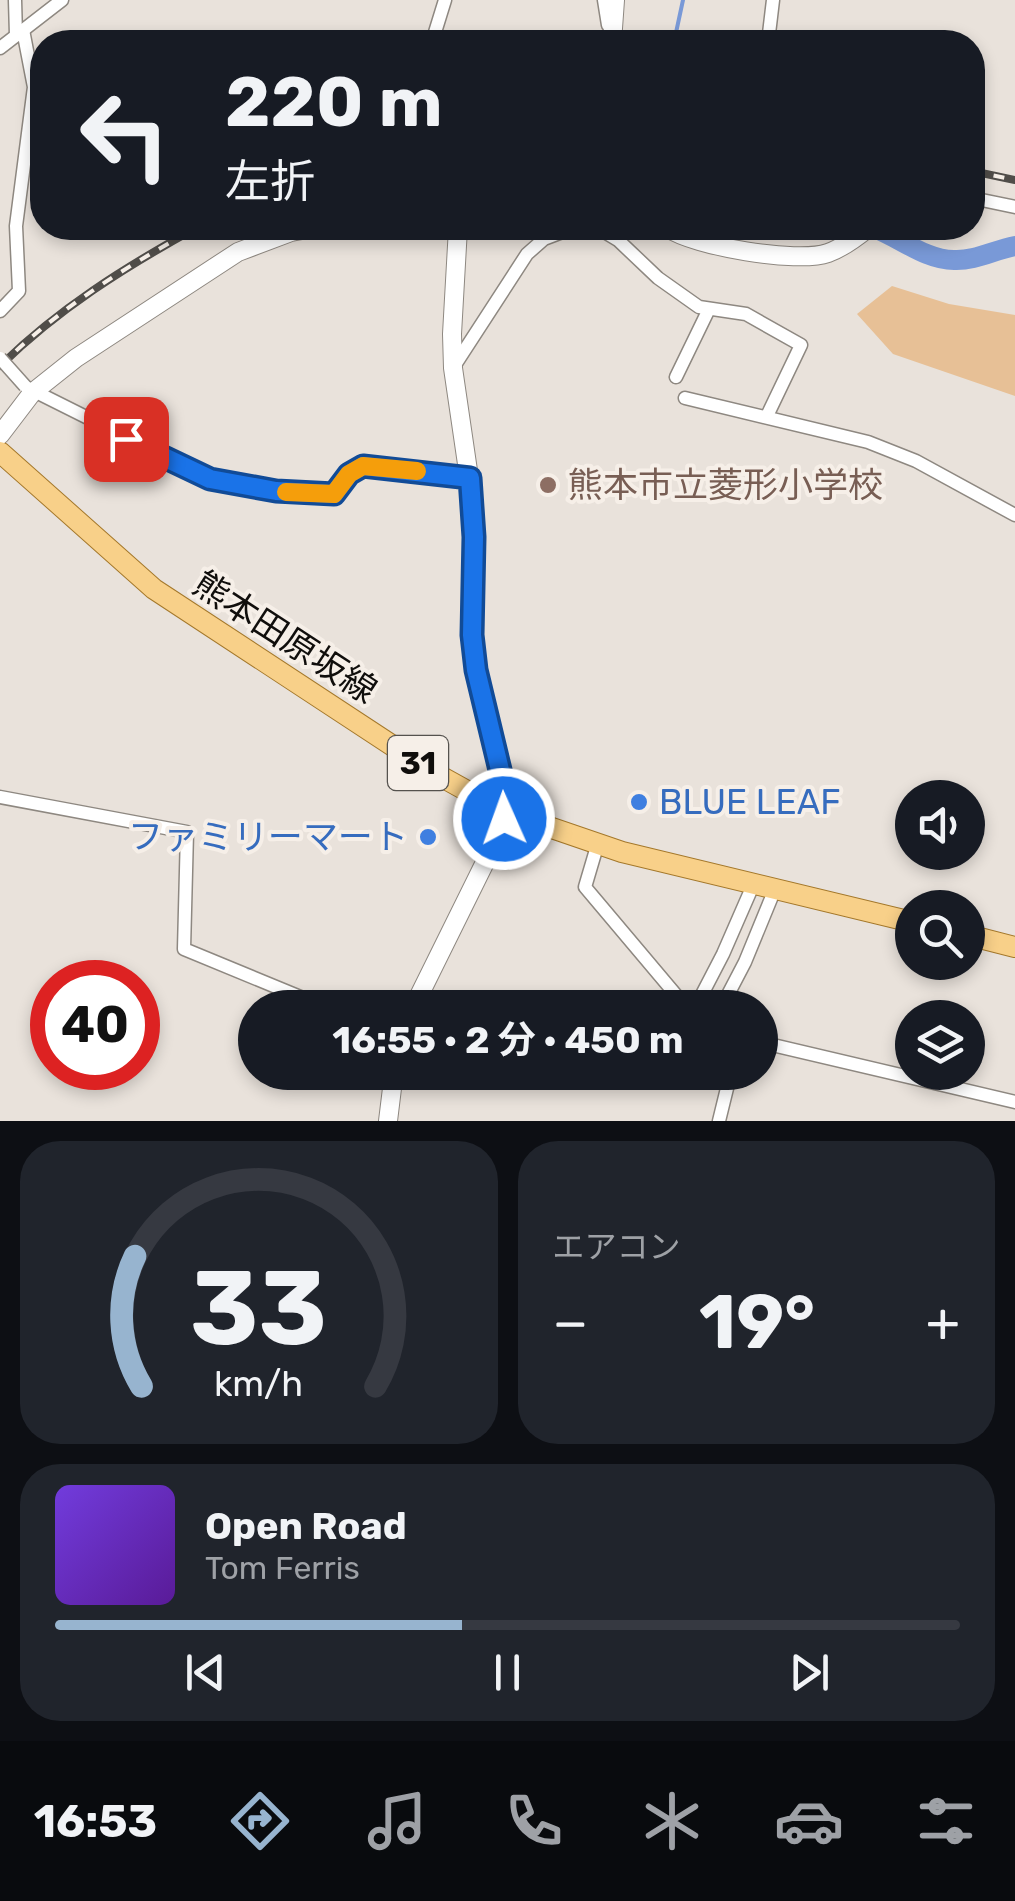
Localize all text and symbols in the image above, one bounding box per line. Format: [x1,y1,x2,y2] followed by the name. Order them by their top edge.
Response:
[225,61,443,144] text: 220 m
[60,70,190,200] icon: left
[225,155,315,208] text: 左折
[84,397,169,482] pin
[99,412,154,467] icon: arrive
[568,464,883,506] place label: 熊本市立菱形小学校
[537,474,559,496] marker: 熊本市立菱形小学校
[185,562,385,712] street label: 熊本田原坂線
[388,736,448,790] road number: 31
[452,767,556,871] position arrow
[895,780,985,1090] map controls
[895,780,985,870] button: sound
[659,781,841,823] place label: BLUE LEAF
[628,791,650,813] marker: BLUE LEAF
[128,816,408,858] place label: ファミリーマート
[417,826,439,848] marker: ファミリーマート
[895,890,985,980] button: search
[30,960,160,1090] speed limit sign: 40
[895,1000,985,1090] button: layers
[332,1017,684,1063] text: 16:55 · 2 分 · 450 m
[553,1228,681,1266] text: エアコン
[190,1247,327,1370] text: 33
[699,1278,815,1367] text: 19°
[553,1290,588,1355] text: −
[926,1290,960,1355] text: +
[214,1363,303,1405] text: km/h
[205,1503,407,1549] text: Open Road
[205,1549,360,1587] text: Tom Ferris
[178,1645,233,1700] icon: previous
[480,1645,535,1700] icon: pause
[782,1645,837,1700] icon: next
[225,1786,295,1856] icon: directions
[362,1786,432,1856] icon: music
[499,1786,569,1856] icon: phone
[637,1786,707,1856] icon: climate
[774,1786,844,1856] icon: car
[911,1786,981,1856] icon: filters
[34,1795,157,1848] text: 16:53

